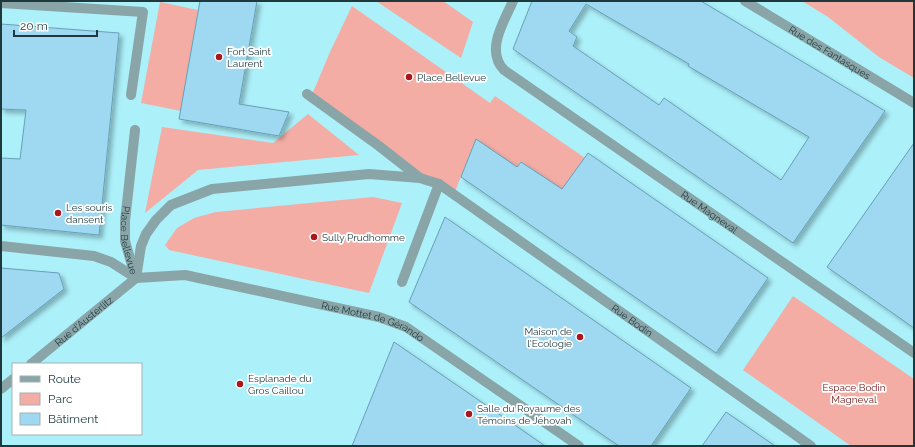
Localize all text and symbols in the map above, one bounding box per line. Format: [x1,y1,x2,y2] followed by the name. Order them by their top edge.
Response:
[14,12,97,38] scale bar
[20,19,48,33] text: 20 m
[787,24,872,81] street label: Rue des Fantasques
[227,46,271,69] place label: Fort Saint Laurent
[214,52,224,62] marker: Fort Saint Laurent
[404,72,414,82] marker: Place Bellevue
[417,72,486,83] place label: Place Bellevue
[679,189,740,236] street label: Rue Magneval
[66,202,112,225] place label: Les souris dansent
[119,205,139,276] street label: Place Bellevue
[53,208,63,218] marker: Les souris dansent
[309,232,319,242] marker: Sully Prudhomme
[322,232,405,243] place label: Sully Prudhomme
[53,294,115,348] street label: Rue d'Austerlitz
[320,300,426,344] street label: Rue Mottet de Gérando
[609,302,655,339] street label: Rue Bodin
[524,326,572,349] place label: Maison de l'Ecologie
[575,332,585,342] marker: Maison de l'Ecologie
[12,363,142,435] legend
[48,372,81,386] text: Route
[248,373,311,396] place label: Esplanade du Gros Caillou
[235,379,245,389] marker: Esplanade du Gros Caillou
[822,382,886,405] park label: Espace Bodin Magneval
[48,392,73,406] text: Parc
[477,403,581,426] place label: Salle du Royaume des Témoins de Jéhovah
[464,409,474,419] marker: Salle du Royaume des Témoins de Jéhovah
[48,412,98,426] text: Bâtiment

